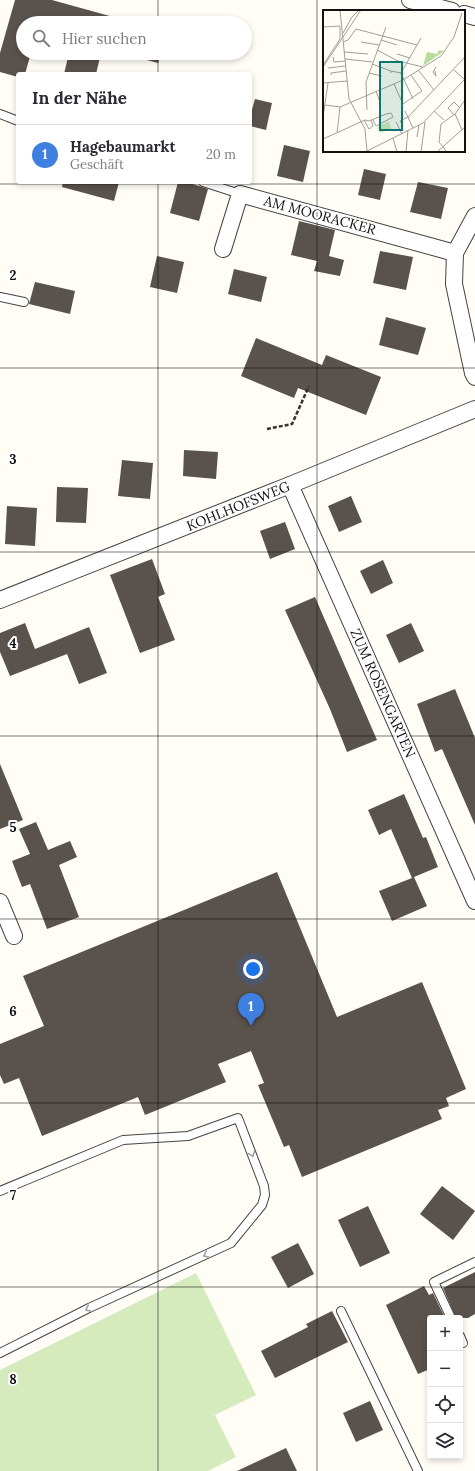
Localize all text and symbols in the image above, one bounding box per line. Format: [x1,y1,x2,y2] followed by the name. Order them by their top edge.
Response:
[323,10,465,152] inset map
[16,16,252,60] search box
[30,27,52,49] icon: search
[62,29,146,48] text: Hier suchen
[32,87,127,109] text: In der Nähe
[70,137,176,156] text: Hagebaumarkt
[42,146,48,163] text: 1
[206,146,236,163] text: 20 m
[70,156,124,173] text: Geschäft
[261,191,378,239] street label: AM MOORACKER
[10,267,17,284] text: 2
[9,451,17,468] text: 3
[184,477,293,535] street label: KOHLHOFSWEG
[346,626,420,761] street label: ZUM ROSENGARTEN
[9,635,17,652] text: 4
[9,819,17,836] text: 5
[243,959,263,979] your location
[238,993,264,1026] pin: 1
[9,1003,17,1020] text: 6
[247,1150,255,1157] one-way arrow
[10,1187,16,1204] text: 7
[203,1250,210,1258] one-way arrow
[85,1304,92,1312] one-way arrow
[427,1315,463,1459] map controls
[427,1315,463,1351] button: +
[427,1351,463,1387] button: −
[9,1371,17,1388] text: 8
[427,1387,463,1423] button: locate
[427,1423,463,1459] button: layers

